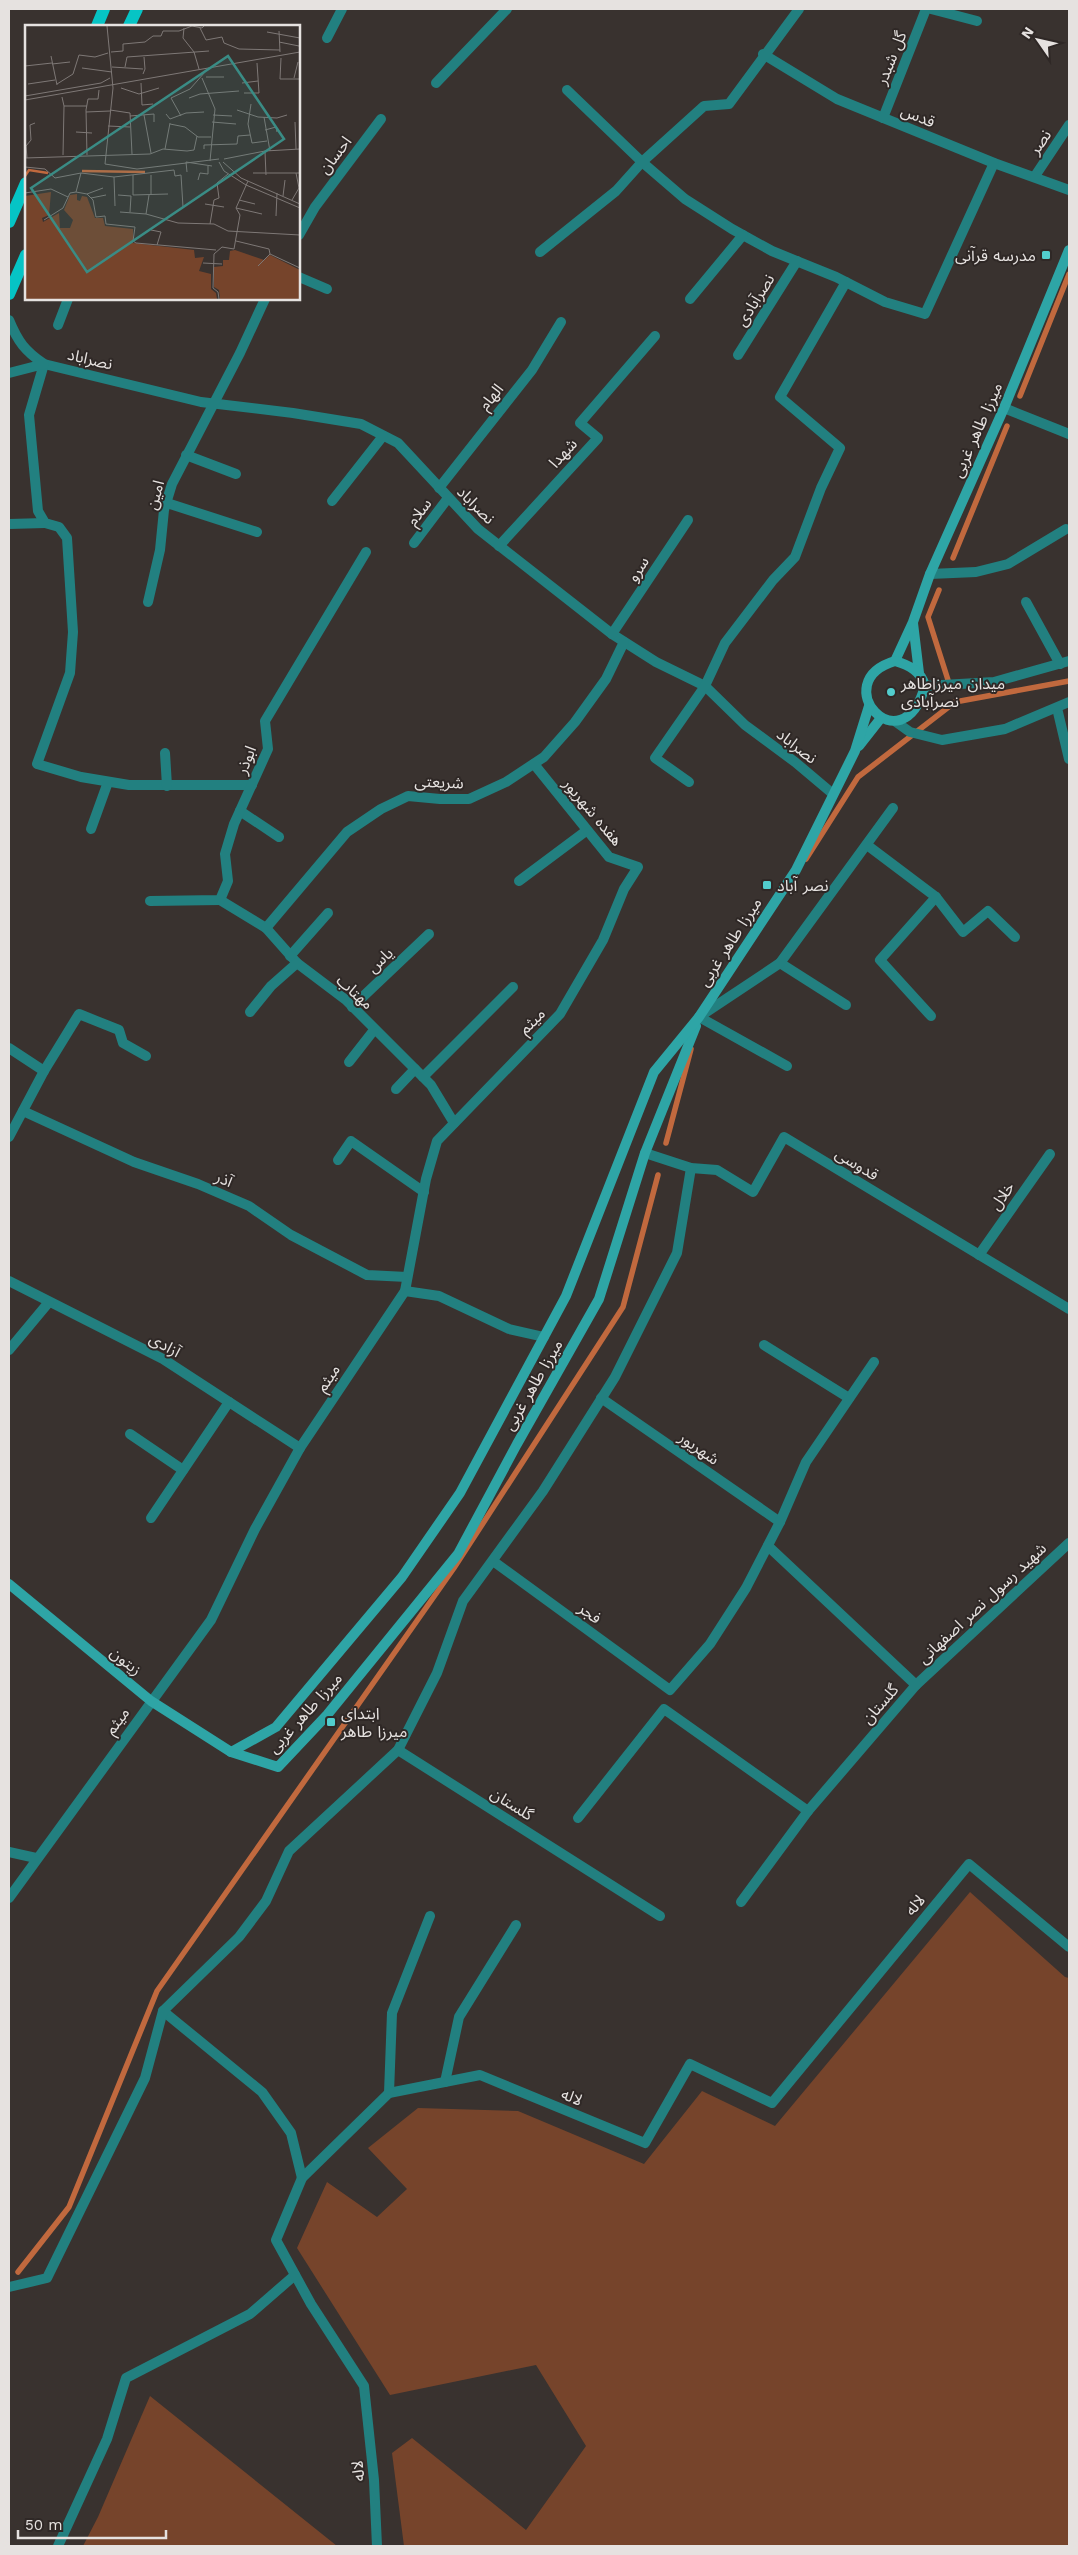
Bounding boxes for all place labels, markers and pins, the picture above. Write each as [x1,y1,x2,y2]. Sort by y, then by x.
place label: مدرسه قرآنی [955,246,1036,265]
marker: مدرسه قرآنی [1040,249,1052,261]
place label: میدان میرزاطاهر نصرآبادی [900,674,1005,711]
marker: میدان میرزاطاهر نصرآبادی [885,686,897,698]
place label: نصر آباد [777,876,829,895]
marker: نصر آباد [761,879,773,891]
place label: ابتدای میرزا طاهر [340,1704,407,1741]
marker: ابتدای میرزا طاهر [325,1716,337,1728]

